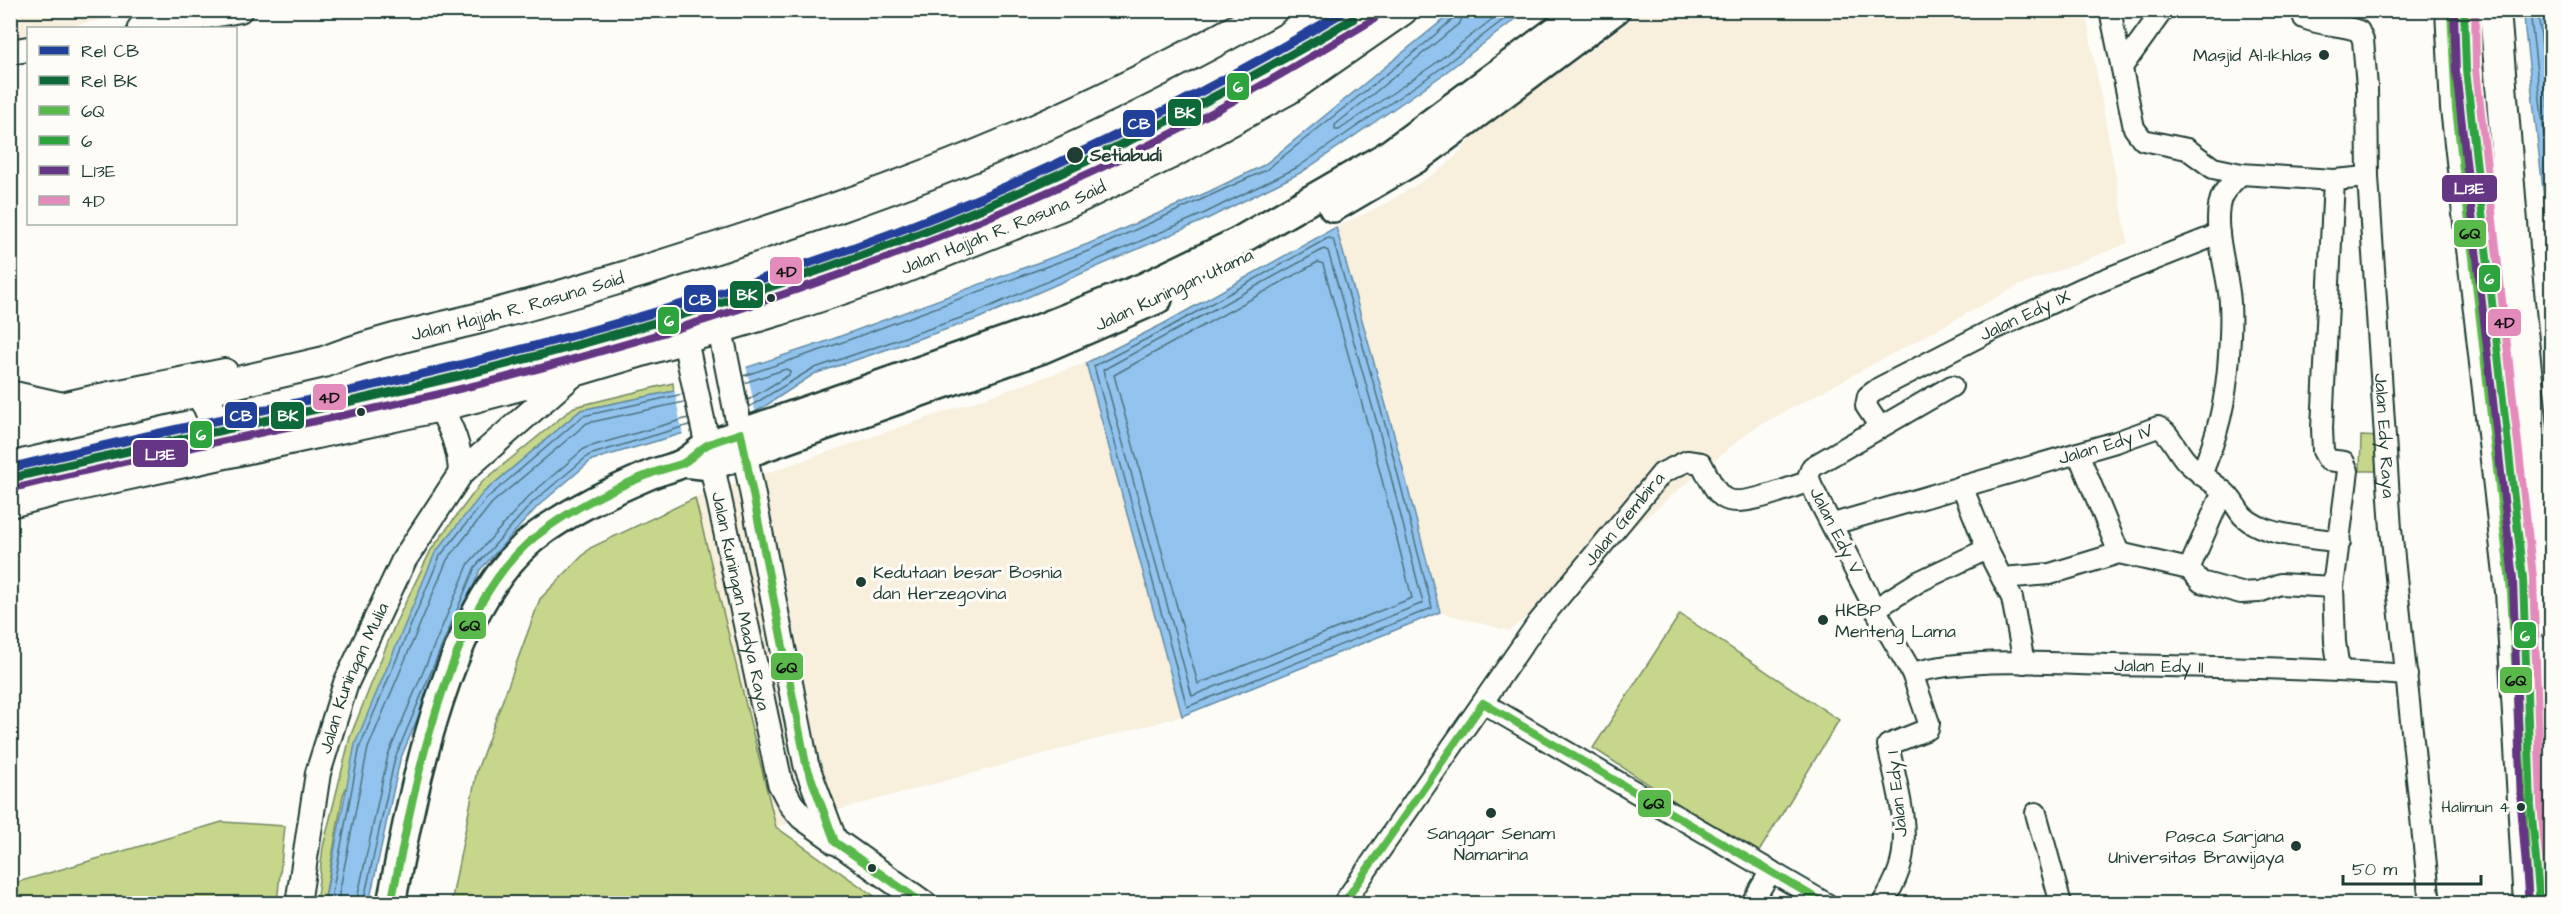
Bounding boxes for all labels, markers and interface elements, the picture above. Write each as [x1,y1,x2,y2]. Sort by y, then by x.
legend [27,27,237,225]
text: Rel CB [81,39,139,64]
place label: Masjid Al-Ikhlas [2193,43,2312,68]
marker: Masjid Al-Ikhlas [2317,48,2331,62]
text: Rel BK [81,69,137,94]
line badge: 6 [1226,72,1250,101]
text: 6 [1233,76,1243,98]
line badge: BK [1167,98,1202,127]
text: 6Q [81,99,105,124]
text: BK [1174,102,1196,124]
line badge: CB [1122,109,1156,138]
text: CB [1128,113,1151,135]
text: 6 [81,129,92,154]
place label: Setiabudi [1089,143,1162,168]
marker: Setiabudi [1065,145,1085,165]
text: L13E [81,159,116,184]
street label: Jalan Hajjah R. Rasuna Said [897,174,1110,280]
line badge: L13E [2441,174,2498,203]
text: L13E [2454,178,2485,200]
text: 4D [81,189,105,214]
line badge: 6Q [2453,219,2487,248]
text: 6Q [2459,223,2481,245]
street label: Jalan Kuningan Utama [1091,242,1258,339]
line badge: 4D [769,256,803,285]
text: 4D [775,261,797,283]
line badge: 6 [2478,264,2501,293]
street label: Jalan Hajjah R. Rasuna Said [408,265,627,347]
text: 6 [2484,268,2494,290]
line badge: BK [729,280,764,309]
street label: Jalan Edy IX [1975,283,2074,347]
line badge: CB [683,284,717,313]
text: BK [736,284,758,306]
text: CB [689,289,712,311]
unlabelled marker [765,292,777,304]
line badge: 6 [657,306,680,335]
line badge: 4D [2487,308,2522,337]
text: 6 [664,310,674,332]
text: 4D [2493,312,2515,334]
street label: Jalan Edy Raya [2368,372,2401,499]
line badge: 4D [312,383,347,411]
text: 4D [318,387,340,409]
line badge: CB [224,401,258,429]
line badge: BK [270,401,305,430]
text: CB [230,405,253,427]
text: BK [277,405,299,427]
unlabelled marker [355,406,367,418]
street label: Jalan Edy IV [2055,417,2156,471]
line badge: 6 [189,420,213,449]
text: 6 [196,424,206,446]
line badge: L13E [132,439,189,468]
text: L13E [145,444,176,466]
street label: Jalan Gembira [1578,467,1670,571]
street label: Jalan Edy V [1802,483,1869,580]
street label: Jalan Kuningan Madya Raya [705,489,777,713]
place label: Kedutaan besar Bosnia dan Herzegovina [873,560,1062,607]
marker: Kedutaan besar Bosnia dan Herzegovina [854,575,868,589]
street label: Jalan Kuningan Mulia [312,598,395,757]
place label: HKBP Menteng Lama [1835,598,1956,645]
line badge: 6Q [453,611,487,640]
marker: HKBP Menteng Lama [1816,613,1830,627]
text: 6Q [459,615,481,637]
line badge: 6 [2513,621,2537,649]
text: 6 [2520,625,2530,647]
line badge: 6Q [770,652,804,681]
street label: Jalan Edy II [2114,652,2204,680]
text: 6Q [776,657,798,679]
line badge: 6Q [2499,666,2533,694]
text: 6Q [2505,670,2527,692]
street label: Jalan Edy I [1880,750,1915,838]
line badge: 6Q [1637,789,1672,818]
text: 6Q [1643,793,1665,815]
place label: Halimun 4 [2441,796,2510,818]
marker: Halimun 4 [2515,801,2527,813]
marker: Sanggar Senam Namarina [1484,806,1498,820]
place label: Sanggar Senam Namarina [1427,821,1555,867]
place label: Pasca Sarjana Universitas Brawijaya [2108,824,2284,871]
marker: Pasca Sarjana Universitas Brawijaya [2289,839,2303,853]
scale bar [2343,848,2481,886]
text: 50 m [2352,857,2397,882]
unlabelled marker [866,862,878,874]

